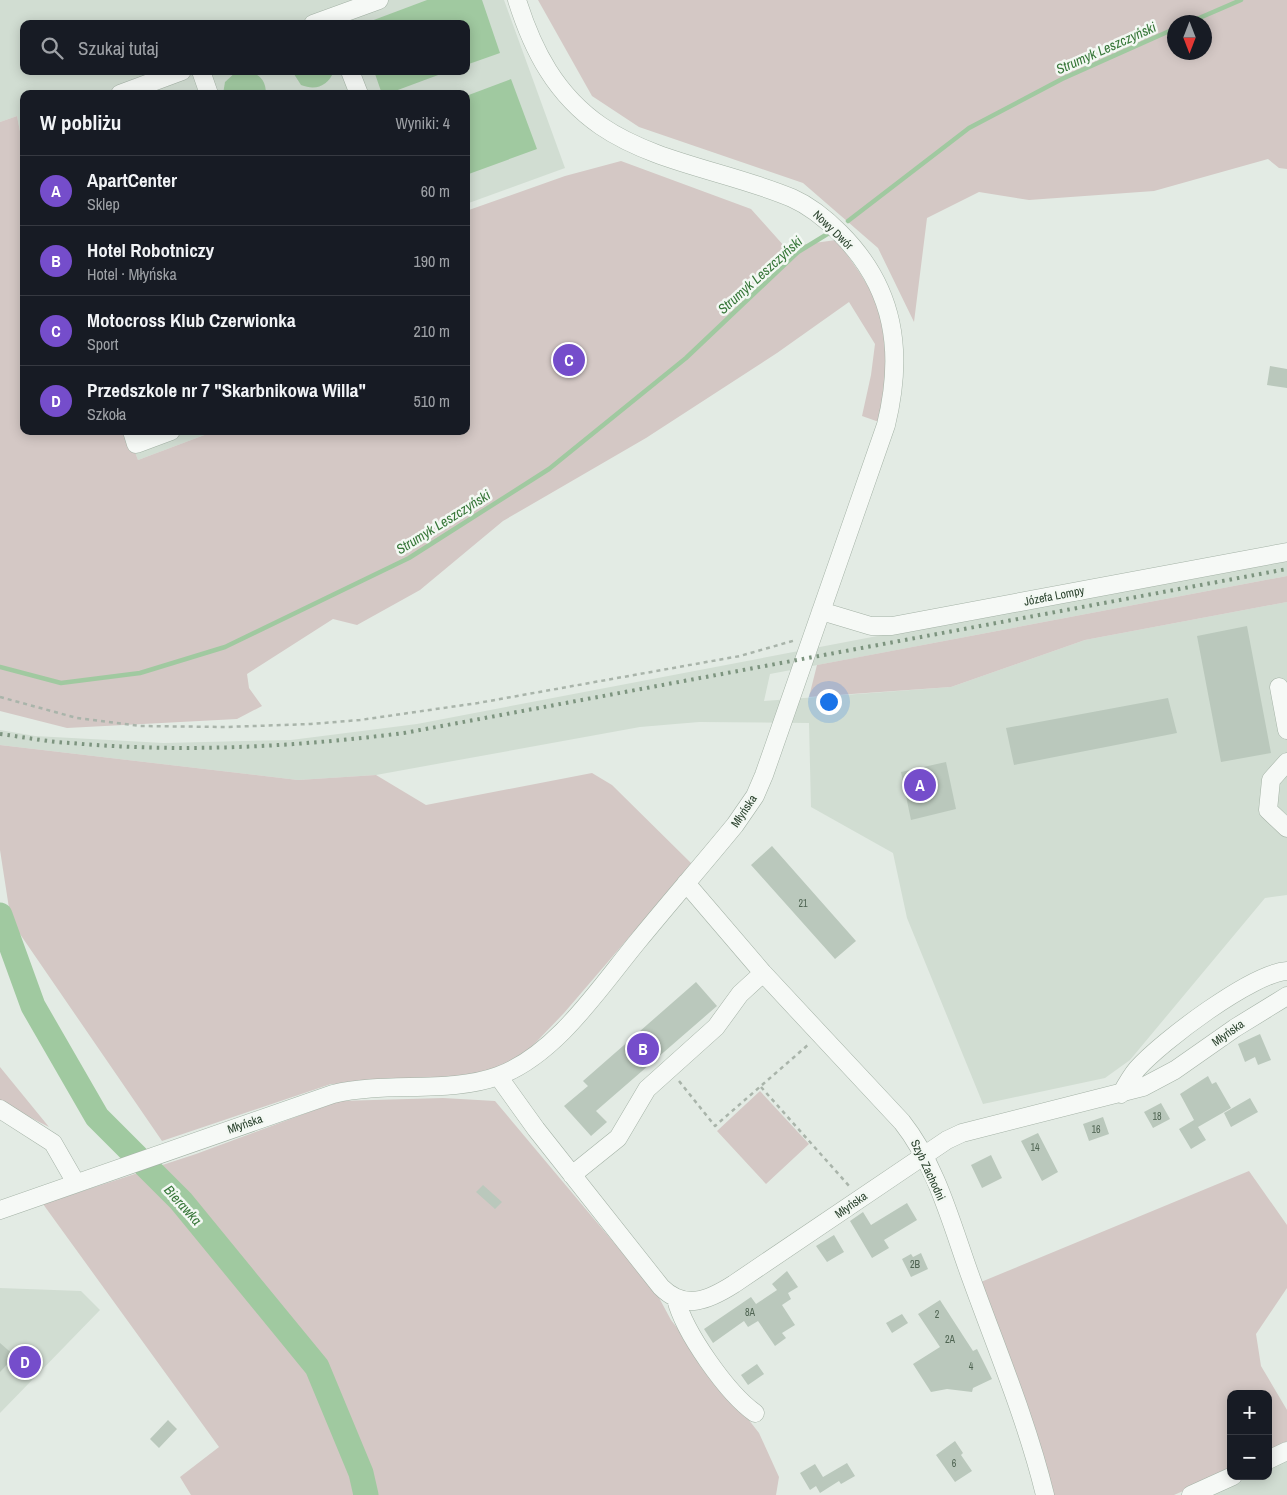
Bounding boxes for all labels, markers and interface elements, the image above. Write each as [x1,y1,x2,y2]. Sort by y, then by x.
north arrow [1167,15,1212,60]
water label: Strumyk Leszczyński [1053,18,1160,78]
search box [20,20,470,75]
icon: search [38,34,66,62]
text: Szukaj tutaj [78,35,159,61]
text: W pobliżu [40,108,121,137]
text: Wyniki: 4 [395,112,450,134]
text: ApartCenter [87,167,177,193]
text: A [51,180,61,202]
text: 60 m [421,180,450,202]
text: Sklep [87,193,120,215]
street label: Nowy Dwór [809,207,857,254]
water label: Strumyk Leszczyński [714,232,807,318]
text: Hotel Robotniczy [87,237,214,263]
text: B [51,250,61,272]
text: 190 m [414,250,450,272]
text: Hotel · Młyńska [87,263,177,285]
text: Motocross Klub Czerwionka [87,307,296,333]
text: C [51,320,61,342]
text: 210 m [414,320,450,342]
text: Sport [87,333,118,355]
pin: C [553,341,585,379]
text: Przedszkole nr 7 "Skarbnikowa Willa" [87,377,366,403]
text: D [51,390,61,412]
text: 510 m [414,390,450,412]
text: Szkoła [87,403,126,425]
water label: Strumyk Leszczyński [393,485,494,558]
street label: Józefa Lompy [1022,582,1086,610]
your location [816,689,842,715]
pin: A [904,766,936,804]
street label: Młyńska [727,791,761,830]
house number: 21 [798,897,808,910]
street label: Młyńska [1209,1016,1248,1050]
pin: B [627,1030,659,1068]
street label: Młyńska [225,1110,265,1137]
house number: 18 [1152,1110,1162,1123]
house number: 16 [1091,1123,1101,1136]
street label: Szyb Zachodni [907,1137,949,1203]
house number: 14 [1030,1141,1040,1154]
water label: Bierawka [160,1181,206,1229]
street label: Młyńska [832,1188,871,1222]
house number: 2B [910,1258,921,1271]
house number: 8A [745,1306,756,1319]
house number: 2 [935,1308,940,1321]
house number: 2A [945,1333,956,1346]
pin: D [9,1343,41,1381]
house number: 4 [969,1360,974,1373]
map controls [1227,1390,1272,1480]
button: + [1227,1390,1272,1435]
button: − [1227,1435,1272,1480]
house number: 6 [952,1457,957,1470]

